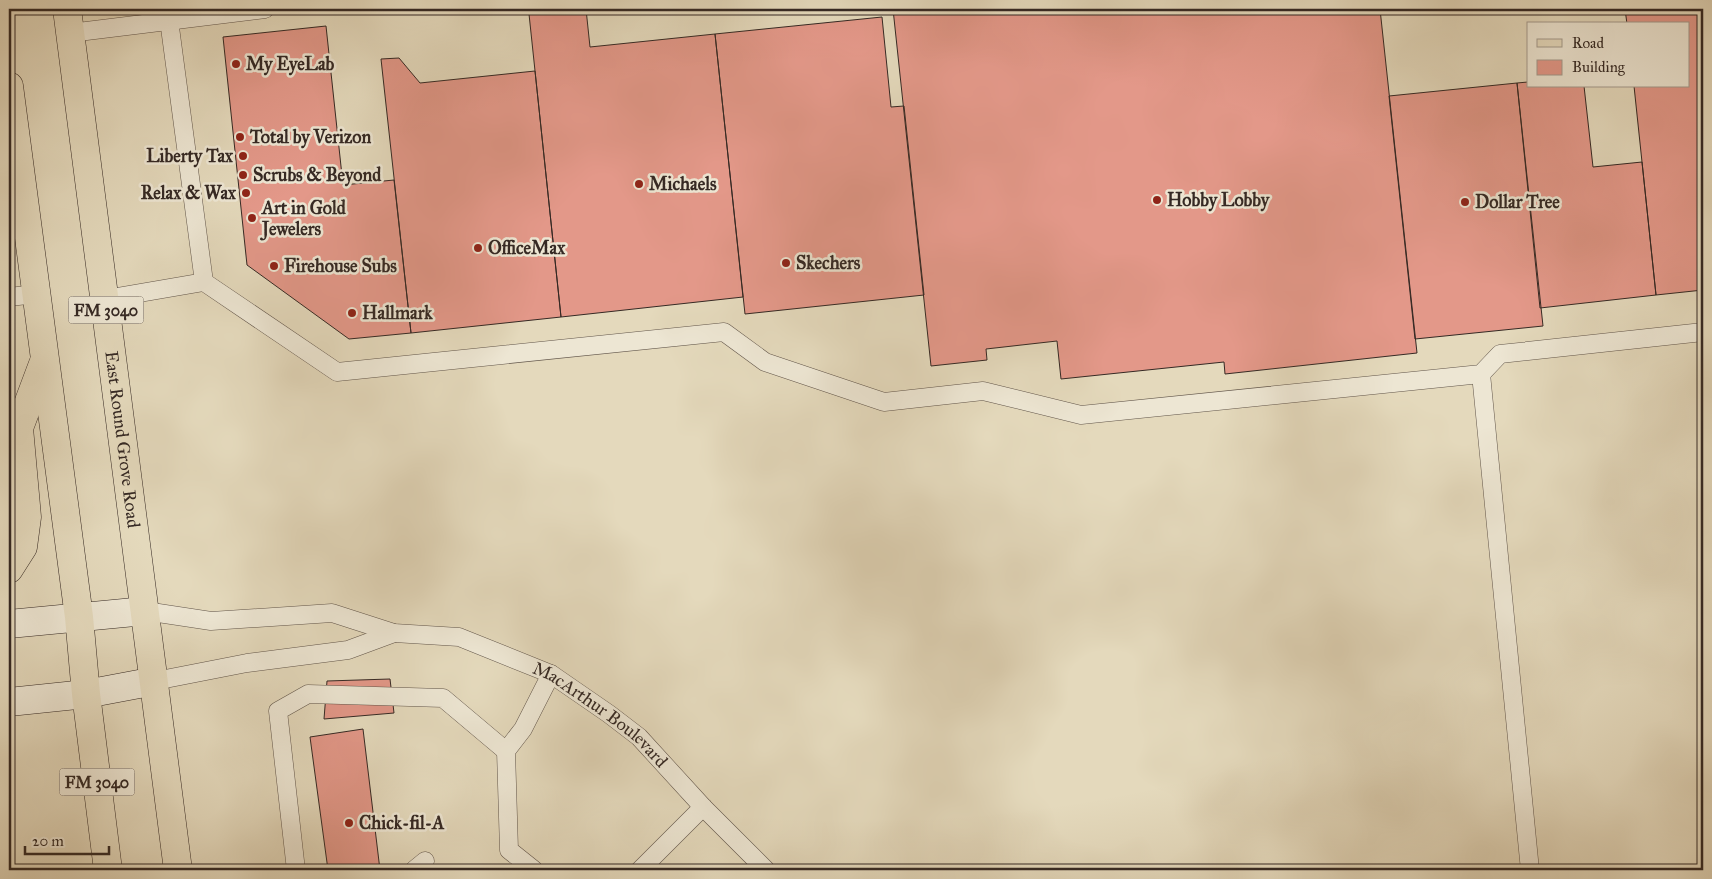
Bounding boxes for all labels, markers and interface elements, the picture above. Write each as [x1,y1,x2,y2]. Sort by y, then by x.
legend [1527,22,1690,88]
text: Road [1572,34,1604,52]
place label: My EyeLab [246,53,334,76]
marker: My EyeLab [230,58,242,70]
text: Building [1572,58,1626,76]
place label: Total by Verizon [249,126,372,149]
marker: Total by Verizon [234,131,246,143]
place label: Liberty Tax [146,145,234,168]
marker: Liberty Tax [237,150,249,162]
place label: Scrubs & Beyond [253,164,382,187]
marker: Scrubs & Beyond [237,169,249,181]
place label: Michaels [649,173,717,195]
marker: Michaels [633,178,645,190]
place label: Relax & Wax [141,182,237,204]
marker: Relax & Wax [240,187,252,199]
place label: Hobby Lobby [1167,189,1271,212]
place label: Dollar Tree [1475,191,1560,213]
marker: Hobby Lobby [1151,194,1163,206]
marker: Dollar Tree [1459,196,1471,208]
place label: Art in Gold Jewelers [260,197,347,241]
marker: Art in Gold Jewelers [246,212,258,224]
place label: OfficeMax [488,237,566,259]
marker: OfficeMax [472,242,484,254]
place label: Skechers [796,252,861,274]
place label: Firehouse Subs [284,255,397,277]
marker: Skechers [780,257,792,269]
marker: Firehouse Subs [268,260,280,272]
road number: FM 3040 [68,296,144,324]
place label: Hallmark [362,302,433,324]
marker: Hallmark [346,307,358,319]
street label: East Round Grove Road [100,350,145,529]
street label: MacArthur Boulevard [530,657,672,772]
road number: FM 3040 [59,769,134,796]
place label: Chick-fil-A [359,812,445,834]
marker: Chick-fil-A [343,817,355,829]
scale bar [25,824,109,856]
text: 20 m [32,832,64,850]

